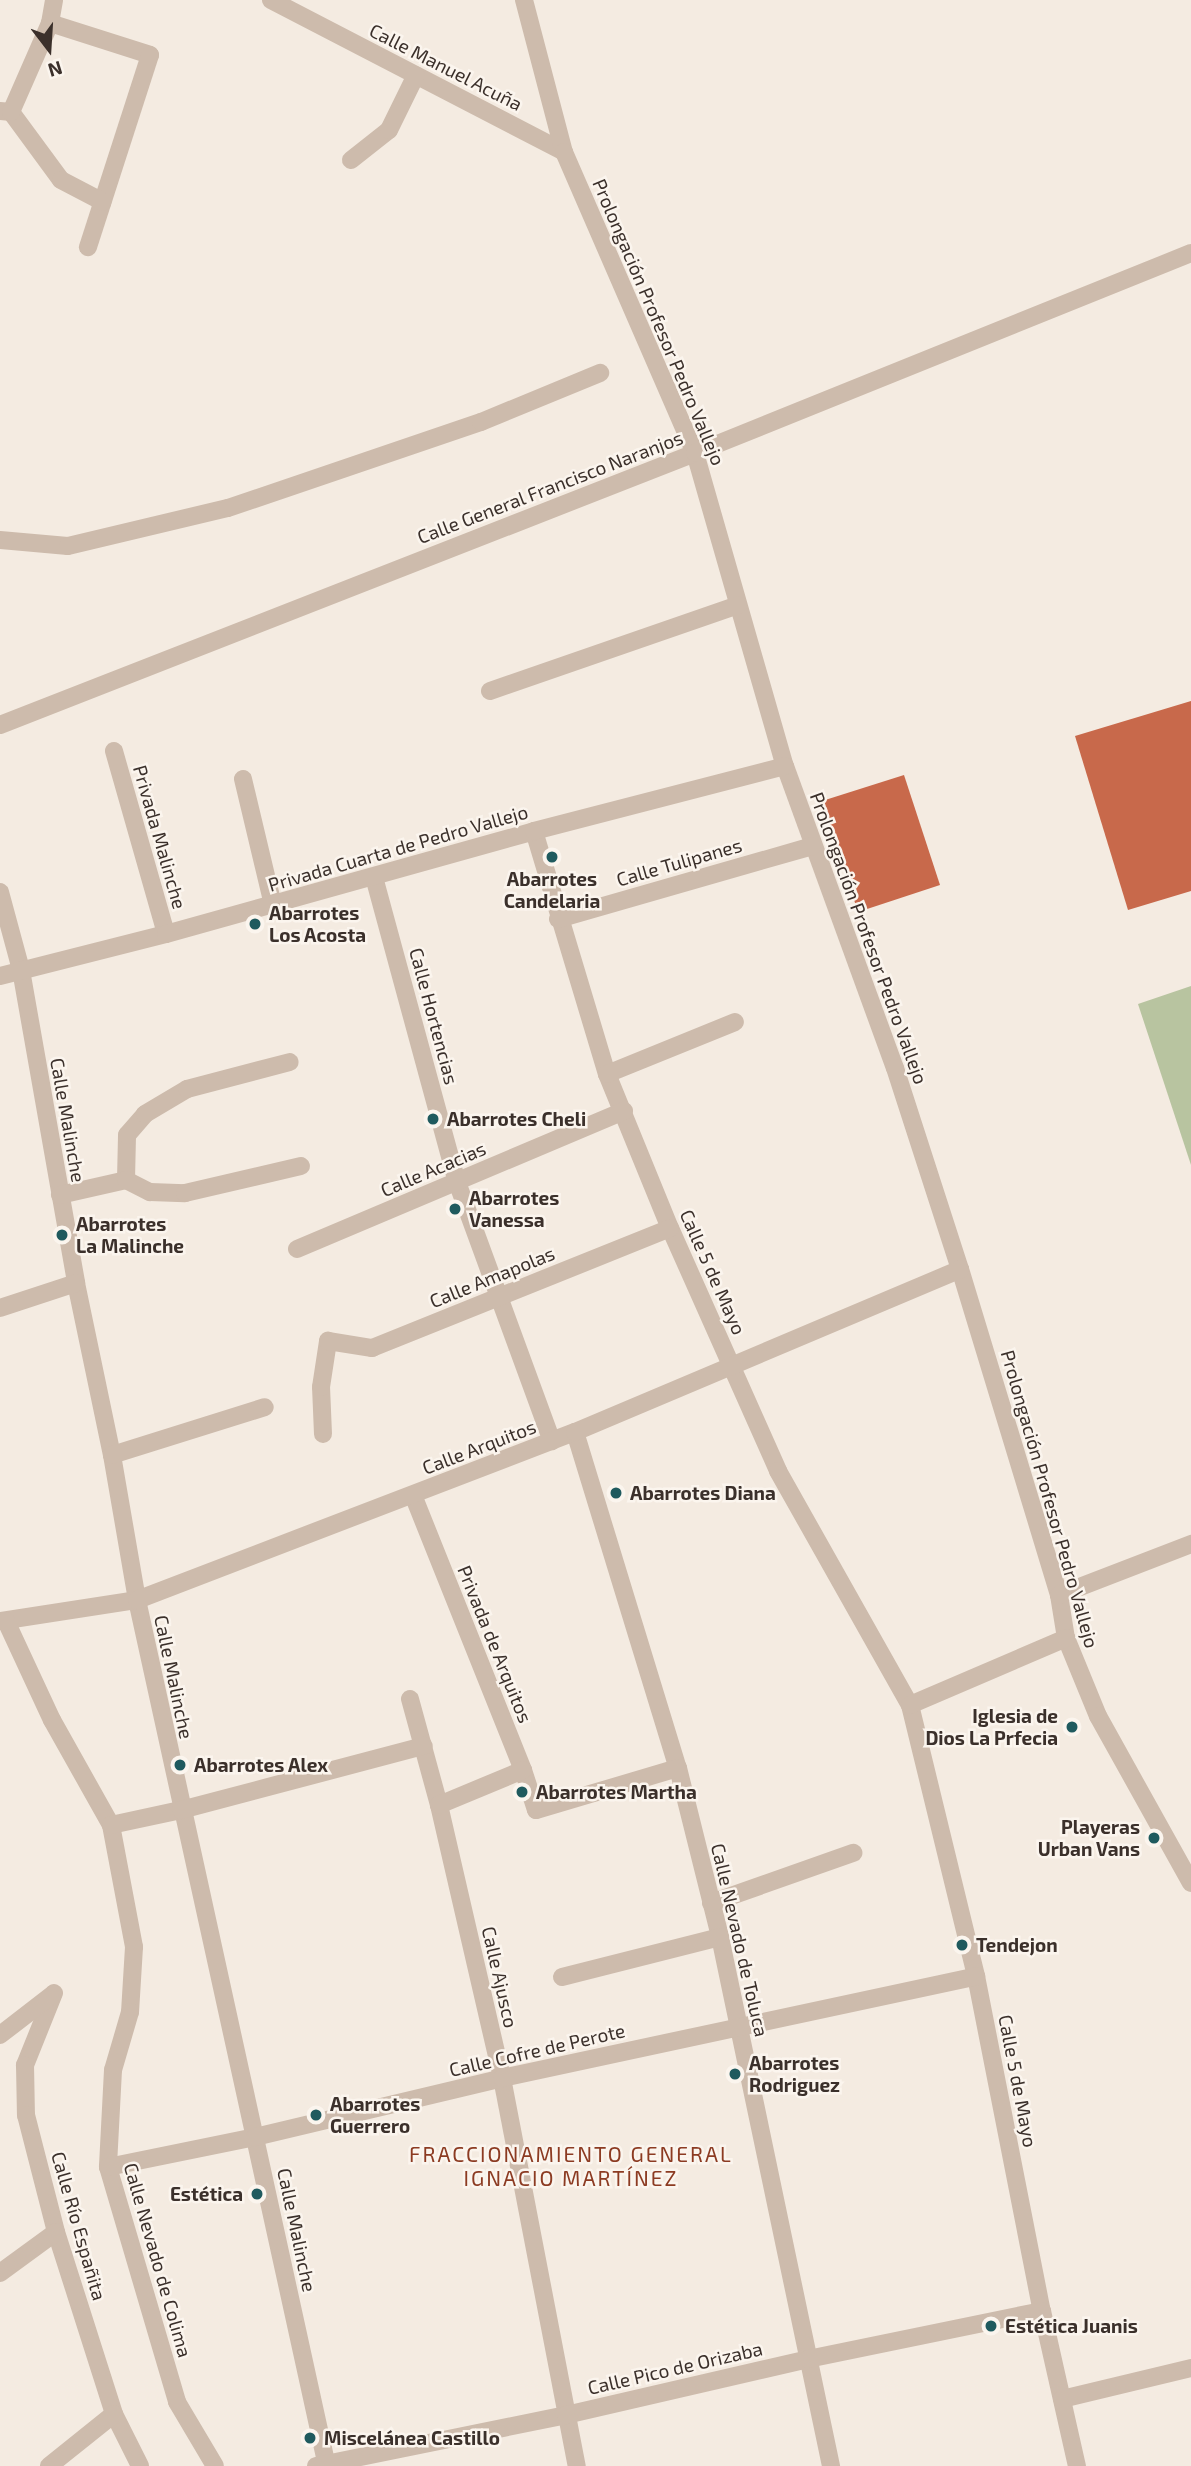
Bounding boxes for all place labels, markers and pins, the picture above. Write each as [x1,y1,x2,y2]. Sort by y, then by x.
marker: Abarrotes Candelaria [544,849,560,865]
place label: Abarrotes Candelaria [504,868,600,912]
place label: Abarrotes Los Acosta [269,902,366,946]
marker: Abarrotes Los Acosta [247,916,263,932]
place label: Abarrotes Cheli [447,1108,586,1130]
marker: Abarrotes Cheli [425,1111,441,1127]
place label: Abarrotes Vanessa [469,1187,559,1231]
marker: Abarrotes Vanessa [447,1201,463,1217]
place label: Abarrotes La Malinche [76,1213,184,1257]
marker: Abarrotes La Malinche [54,1227,70,1243]
place label: Abarrotes Diana [630,1482,776,1504]
marker: Abarrotes Diana [608,1485,624,1501]
place label: Iglesia de Dios La Prfecia [925,1705,1058,1749]
marker: Iglesia de Dios La Prfecia [1064,1719,1080,1735]
place label: Abarrotes Alex [194,1754,329,1776]
marker: Abarrotes Alex [172,1757,188,1773]
place label: Abarrotes Martha [536,1781,697,1803]
marker: Abarrotes Martha [514,1784,530,1800]
place label: Playeras Urban Vans [1037,1816,1140,1860]
marker: Playeras Urban Vans [1146,1830,1162,1846]
place label: Tendejon [976,1934,1058,1956]
marker: Tendejon [954,1937,970,1953]
place label: Abarrotes Rodriguez [749,2052,840,2096]
marker: Abarrotes Rodriguez [727,2066,743,2082]
place label: Abarrotes Guerrero [330,2093,420,2137]
marker: Abarrotes Guerrero [308,2107,324,2123]
place label: Estética [170,2183,243,2205]
marker: Estética [249,2186,265,2202]
place label: Estética Juanis [1005,2315,1138,2337]
marker: Estética Juanis [983,2318,999,2334]
place label: Miscelánea Castillo [324,2427,500,2449]
marker: Miscelánea Castillo [302,2430,318,2446]

